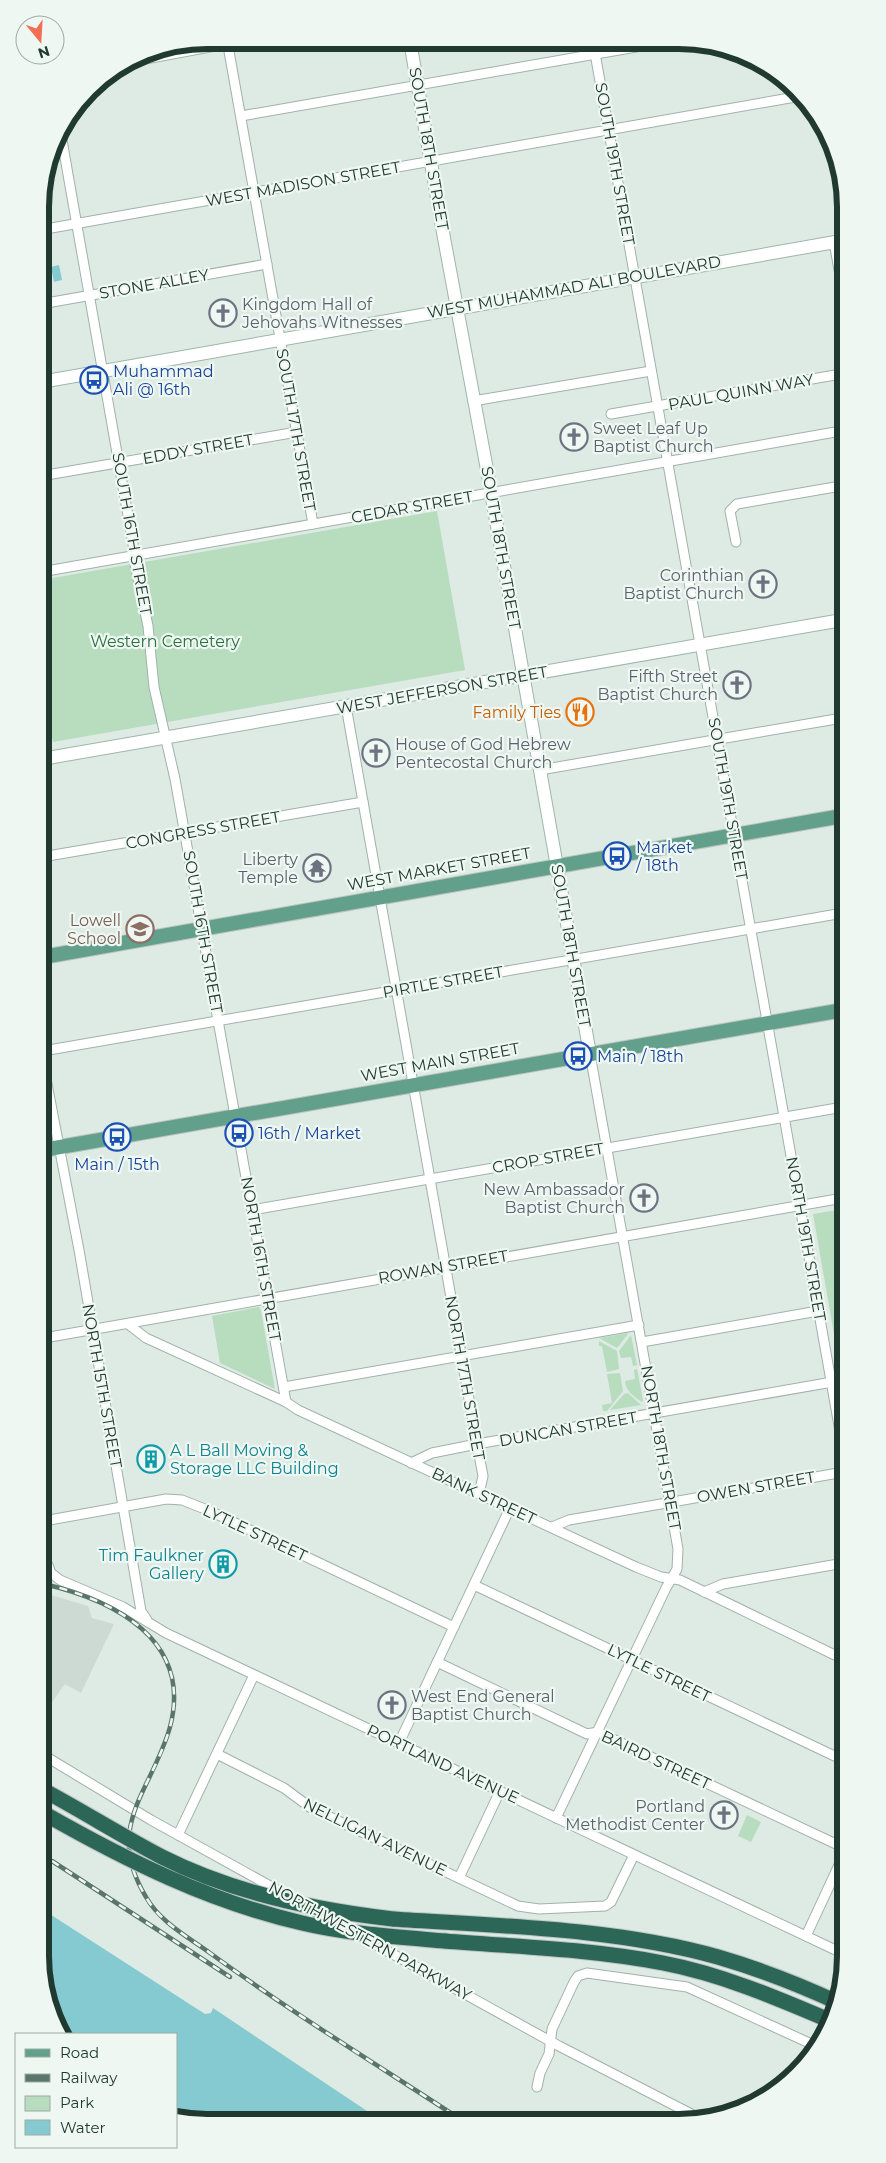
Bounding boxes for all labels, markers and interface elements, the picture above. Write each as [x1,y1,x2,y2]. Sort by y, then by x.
north arrow [15,15,65,65]
text: N [36,42,52,63]
street label: SOUTH 18TH STREET [405,66,453,233]
street label: SOUTH 19TH STREET [591,81,639,248]
street label: WEST MADISON STREET [204,157,403,211]
street label: WEST MUHAMMAD ALI BOULEVARD [426,252,722,322]
street label: STONE ALLEY [98,265,211,303]
place label: Kingdom Hall of Jehovahs Witnesses [241,295,403,332]
church icon: Kingdom Hall of Jehovahs Witnesses [208,298,238,328]
street label: SOUTH 17TH STREET [272,347,320,514]
place label: Muhammad Ali @ 16th [113,362,214,399]
bus stop icon: Muhammad Ali @ 16th [79,365,109,395]
street label: PAUL QUINN WAY [667,370,816,414]
place label: Sweet Leaf Up Baptist Church [593,419,713,456]
church icon: Sweet Leaf Up Baptist Church [559,422,589,452]
street label: EDDY STREET [141,430,256,468]
street label: SOUTH 16TH STREET [108,451,156,618]
street label: SOUTH 18TH STREET [477,465,525,632]
street label: CEDAR STREET [350,487,475,527]
place label: Corinthian Baptist Church [624,566,744,603]
church icon: Corinthian Baptist Church [748,569,778,599]
park label: Western Cemetery [90,632,240,651]
street label: WEST JEFFERSON STREET [335,662,550,718]
place label: Fifth Street Baptist Church [598,667,719,704]
church icon: Fifth Street Baptist Church [722,670,752,700]
restaurant icon: Family Ties [565,697,595,727]
place label: Family Ties [472,703,561,722]
street label: SOUTH 19TH STREET [704,716,752,883]
place label: House of God Hebrew Pentecostal Church [395,735,571,772]
church icon: House of God Hebrew Pentecostal Church [361,738,391,768]
street label: CONGRESS STREET [124,807,283,853]
place label: Market / 18th [635,838,693,875]
bus stop icon: Market / 18th [602,841,632,871]
street label: WEST MARKET STREET [346,843,533,895]
street label: SOUTH 16TH STREET [179,849,227,1016]
place label: Liberty Temple [238,850,298,887]
temple icon: Liberty Temple [302,853,332,883]
street label: SOUTH 18TH STREET [547,863,595,1030]
place label: Lowell School [67,911,121,948]
school or university icon: Lowell School [125,914,155,944]
street label: PIRTLE STREET [381,962,506,1002]
street label: WEST MAIN STREET [359,1039,522,1085]
bus stop icon: Main / 18th [563,1041,593,1071]
place label: Main / 18th [597,1047,684,1066]
bus stop icon: 16th / Market [224,1118,254,1148]
bus stop icon: Main / 15th [102,1122,132,1152]
place label: 16th / Market [258,1124,361,1143]
street label: CROP STREET [491,1139,606,1177]
place label: Main / 15th [74,1155,160,1174]
street label: NORTH 19TH STREET [782,1155,830,1324]
street label: NORTH 16TH STREET [237,1175,285,1344]
place label: New Ambassador Baptist Church [483,1180,625,1217]
church icon: New Ambassador Baptist Church [629,1183,659,1213]
street label: ROWAN STREET [377,1246,510,1288]
street label: NORTH 17TH STREET [441,1294,489,1463]
street label: NORTH 15TH STREET [78,1302,126,1470]
street label: NORTH 18TH STREET [637,1364,685,1533]
street label: DUNCAN STREET [498,1407,639,1450]
place label: A L Ball Moving & Storage LLC Building [170,1441,339,1478]
building icon: A L Ball Moving & Storage LLC Building [136,1444,166,1474]
street label: BANK STREET [429,1463,540,1529]
street label: OWEN STREET [695,1467,817,1507]
street label: LYTLE STREET [200,1501,311,1566]
place label: Tim Faulkner Gallery [99,1546,204,1583]
building icon: Tim Faulkner Gallery [208,1549,238,1579]
street label: LYTLE STREET [604,1640,715,1707]
place label: West End General Baptist Church [411,1687,555,1724]
church icon: West End General Baptist Church [377,1690,407,1720]
street label: PORTLAND AVENUE [364,1720,522,1808]
street label: BAIRD STREET [598,1726,714,1794]
street label: NELLIGAN AVENUE [300,1794,450,1880]
place label: Portland Methodist Center [565,1797,705,1834]
church icon: Portland Methodist Center [709,1800,739,1830]
street label: NORTHWESTERN PARKWAY [265,1877,475,2005]
legend [15,2033,178,2148]
text: Road [60,2043,99,2062]
text: Railway [60,2068,118,2087]
text: Park [60,2093,94,2112]
text: Water [60,2118,106,2137]

